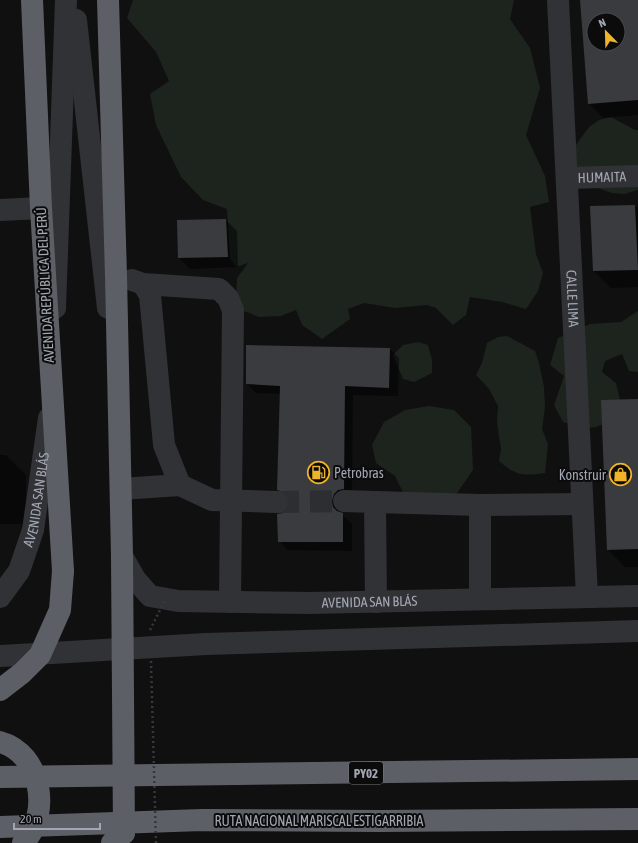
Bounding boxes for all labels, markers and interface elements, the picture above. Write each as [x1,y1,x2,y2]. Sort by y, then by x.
north arrow [586,12,626,52]
text: N [597,16,607,30]
street label: HUMAITA [577,168,627,186]
street label: AVENIDA REPÚBLICA DEL PERÚ [33,207,57,363]
street label: CALLE LIMA [563,270,582,328]
street label: AVENIDA SAN BLÁS [20,451,52,549]
fuel station icon: Petrobras [306,460,332,486]
shop icon: Konstruir [608,462,634,488]
place label: Petrobras [334,465,384,481]
place label: Konstruir [559,467,607,483]
street label: AVENIDA SAN BLÁS [321,593,418,611]
road number: PY02 [349,762,383,784]
scale bar [14,805,100,831]
text: 20 m [20,812,42,826]
street label: RUTA NACIONAL MARISCAL ESTIGARRIBIA [215,813,424,829]

